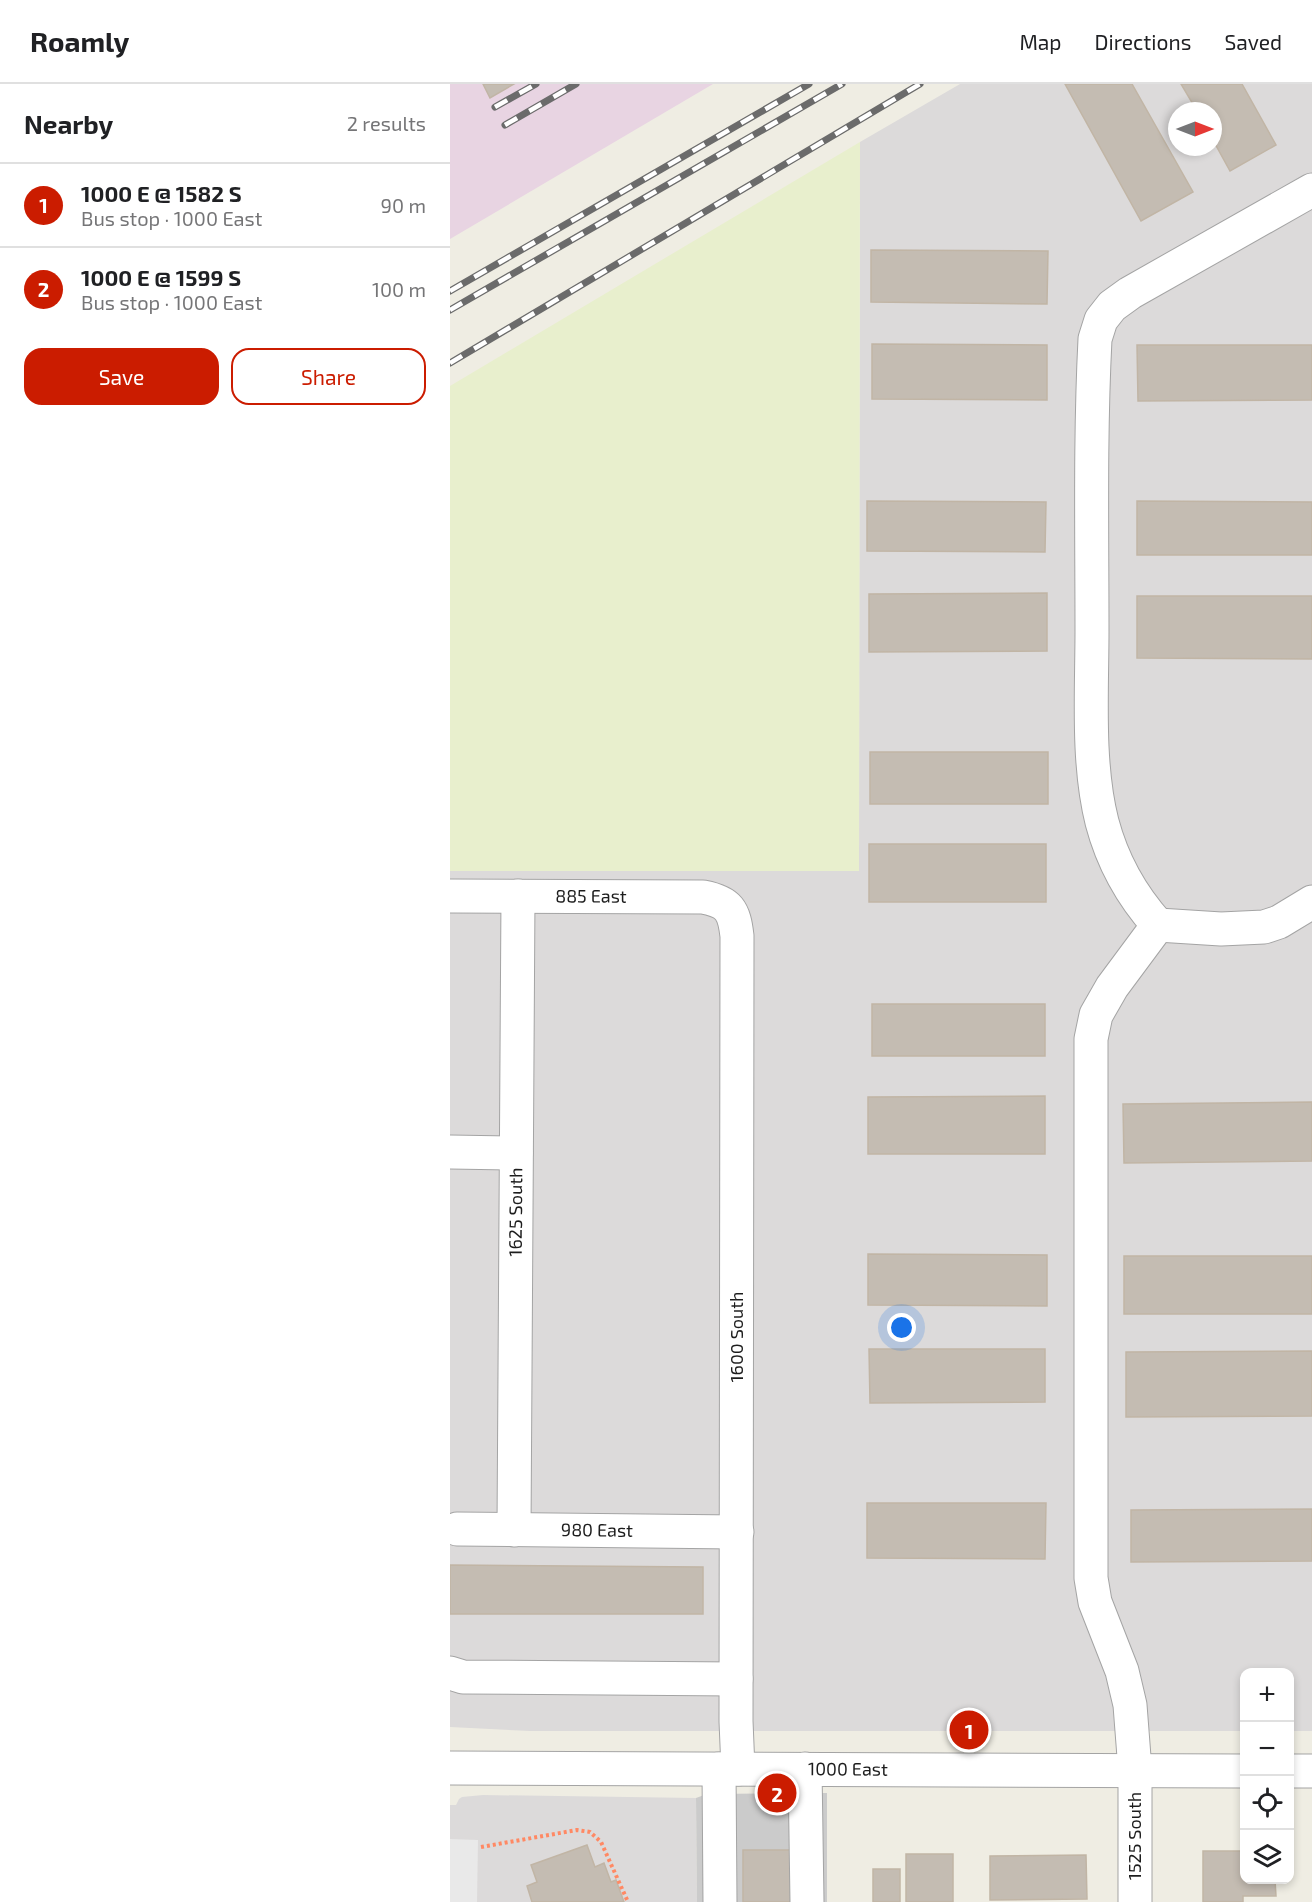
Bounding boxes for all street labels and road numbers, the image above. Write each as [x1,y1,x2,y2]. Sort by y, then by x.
street label: 885 East [555,884,627,907]
street label: 1625 South [504,1167,526,1257]
street label: 1600 South [725,1291,747,1383]
street label: 980 East [561,1518,633,1541]
street label: 1000 East [808,1757,888,1780]
street label: 1525 South [1123,1792,1145,1880]

